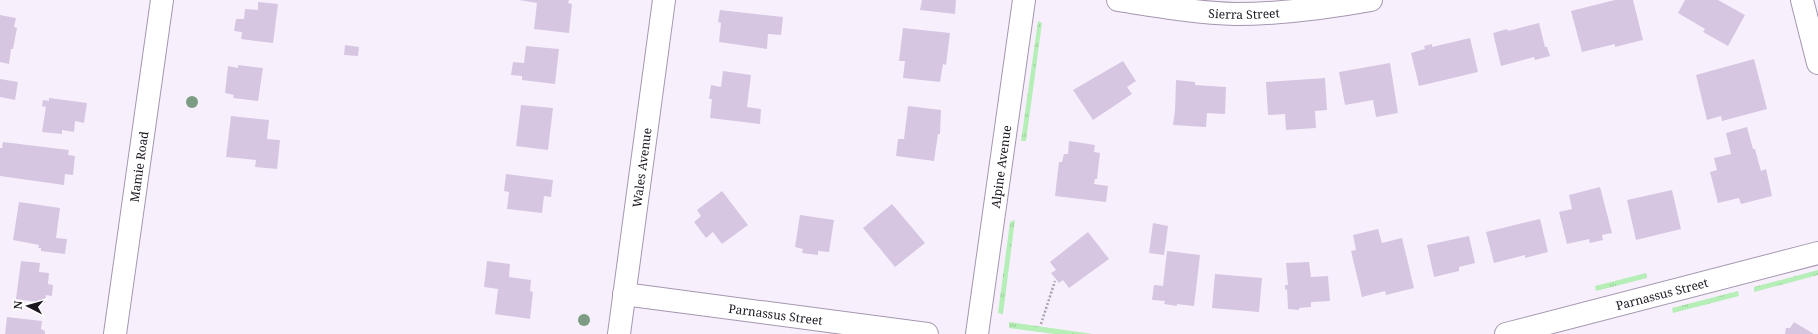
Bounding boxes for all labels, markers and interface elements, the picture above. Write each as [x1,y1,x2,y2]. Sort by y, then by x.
street label: Sierra Street [1208,4,1280,23]
street label: Alpine Avenue [986,124,1015,209]
street label: Wales Avenue [628,127,655,208]
street label: Mamie Road [125,129,152,203]
street label: Parnassus Street [1614,273,1710,314]
north arrow [8,286,48,326]
text: N [10,299,26,310]
street label: Parnassus Street [728,299,824,329]

